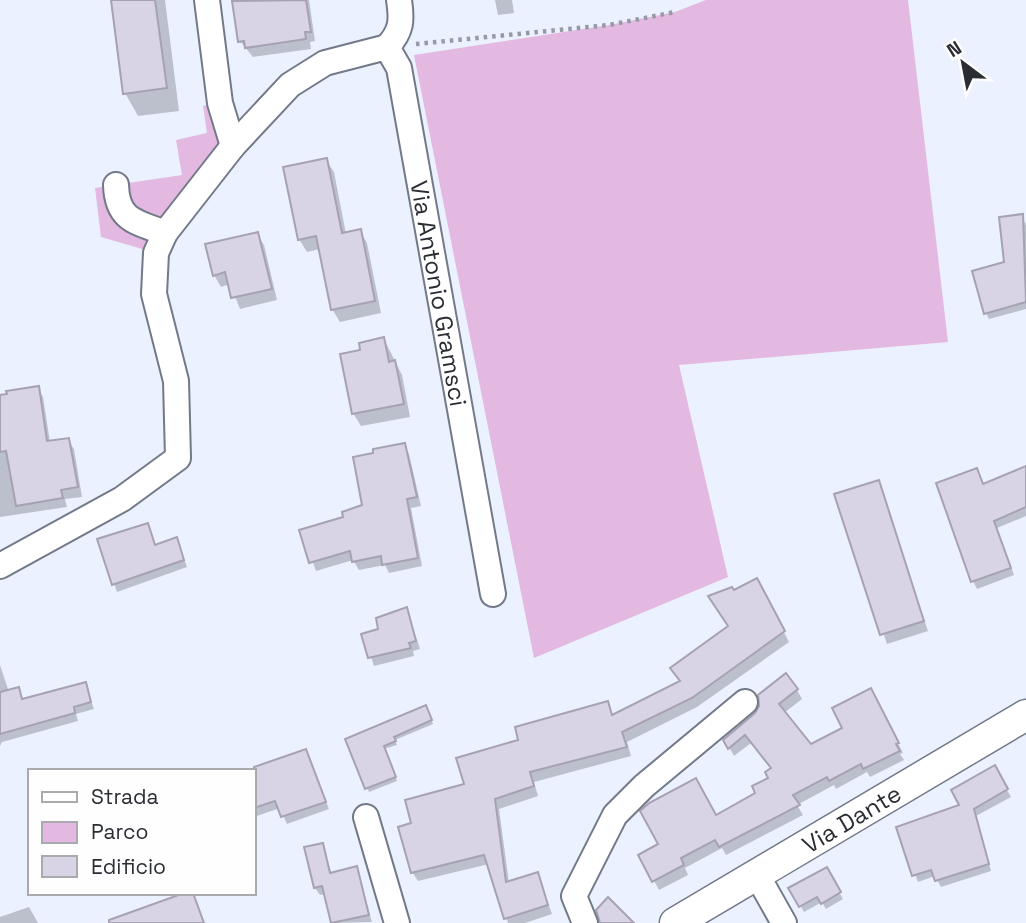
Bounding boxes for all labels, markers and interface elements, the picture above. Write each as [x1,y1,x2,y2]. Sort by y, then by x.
north arrow [928,28,998,98]
text: N [942,35,966,63]
street label: Via Antonio Gramsci [404,178,475,409]
legend [28,769,256,895]
street label: Via Dante [796,777,906,860]
text: Strada [91,783,158,810]
text: Parco [91,818,149,845]
text: Edificio [91,853,166,880]

